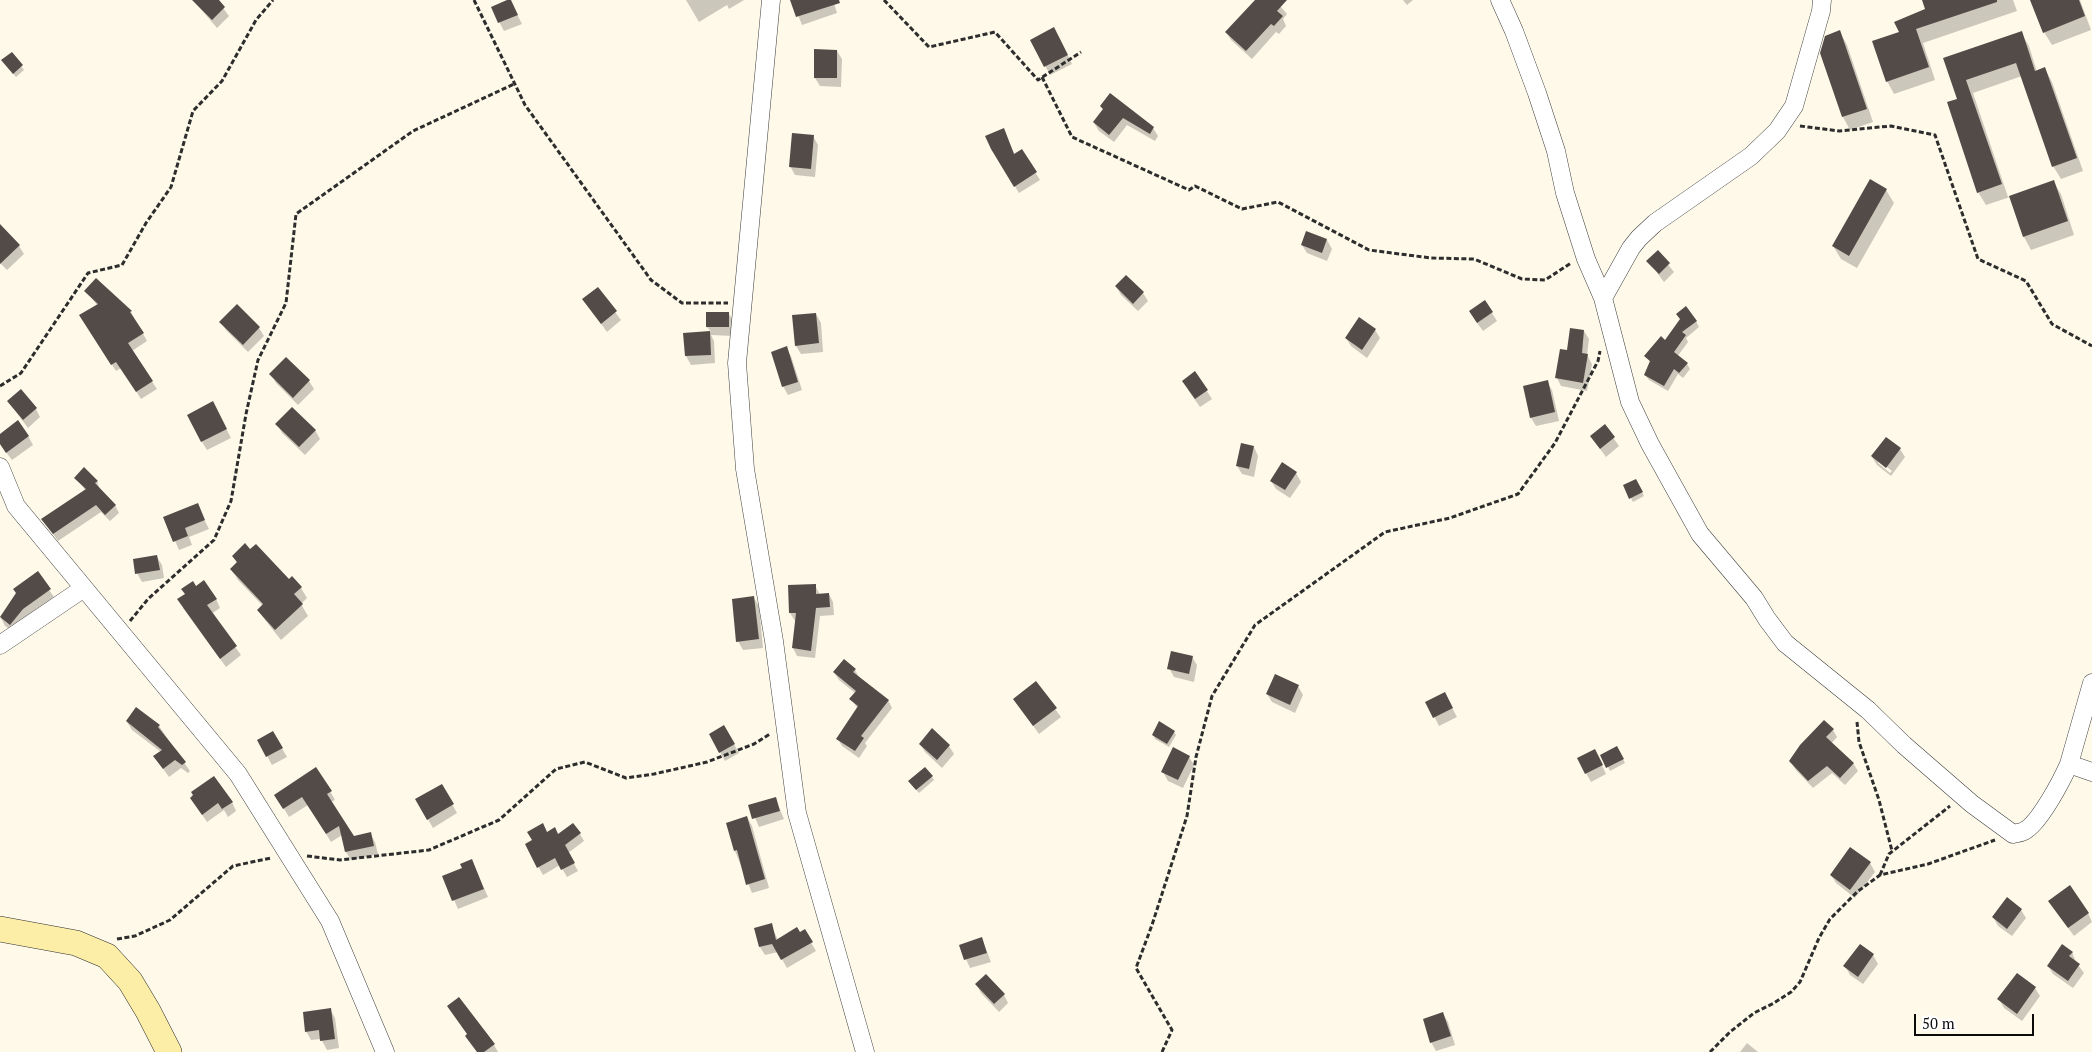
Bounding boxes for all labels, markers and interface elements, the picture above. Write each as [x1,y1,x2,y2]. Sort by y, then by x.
scale bar [1917,1004,2037,1036]
text: 50 m [1922,1013,1955,1033]

